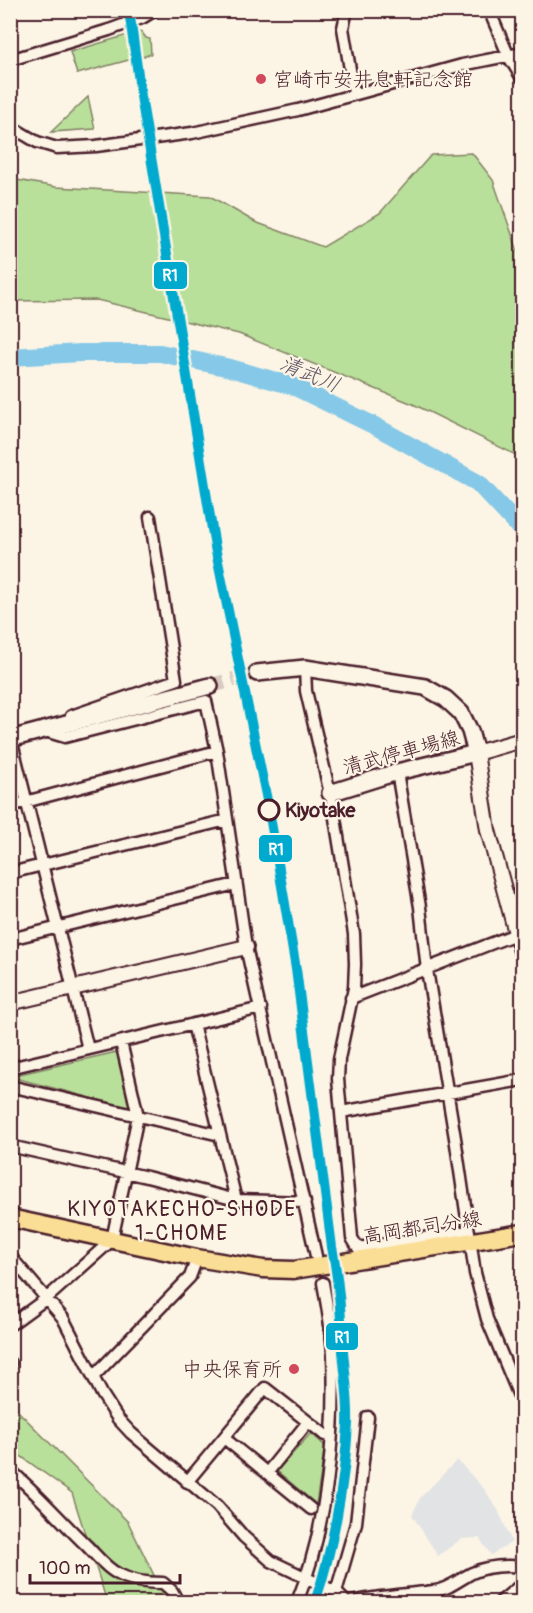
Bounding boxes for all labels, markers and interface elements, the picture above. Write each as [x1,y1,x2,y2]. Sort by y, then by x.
place label: 宮崎市安井息軒記念館 [273,67,473,92]
marker: 宮崎市安井息軒記念館 [254,72,268,86]
line badge: R1 [153,261,188,290]
text: R1 [162,266,178,286]
water label: 清武川 [276,350,344,399]
street label: 清武停車場線 [340,725,462,780]
place label: Kiyotake [285,798,357,823]
marker: Kiyotake [258,799,280,821]
line badge: R1 [258,834,293,863]
text: R1 [268,840,284,860]
district label: KIYOTAKECHO-SHODE 1-CHOME [67,1196,297,1247]
street label: 高岡都司分線 [361,1206,483,1249]
line badge: R1 [325,1322,359,1351]
text: R1 [334,1328,350,1348]
place label: 中央保育所 [182,1357,282,1382]
marker: 中央保育所 [287,1362,301,1376]
scale bar [30,1547,180,1585]
text: 100 m [39,1557,91,1580]

